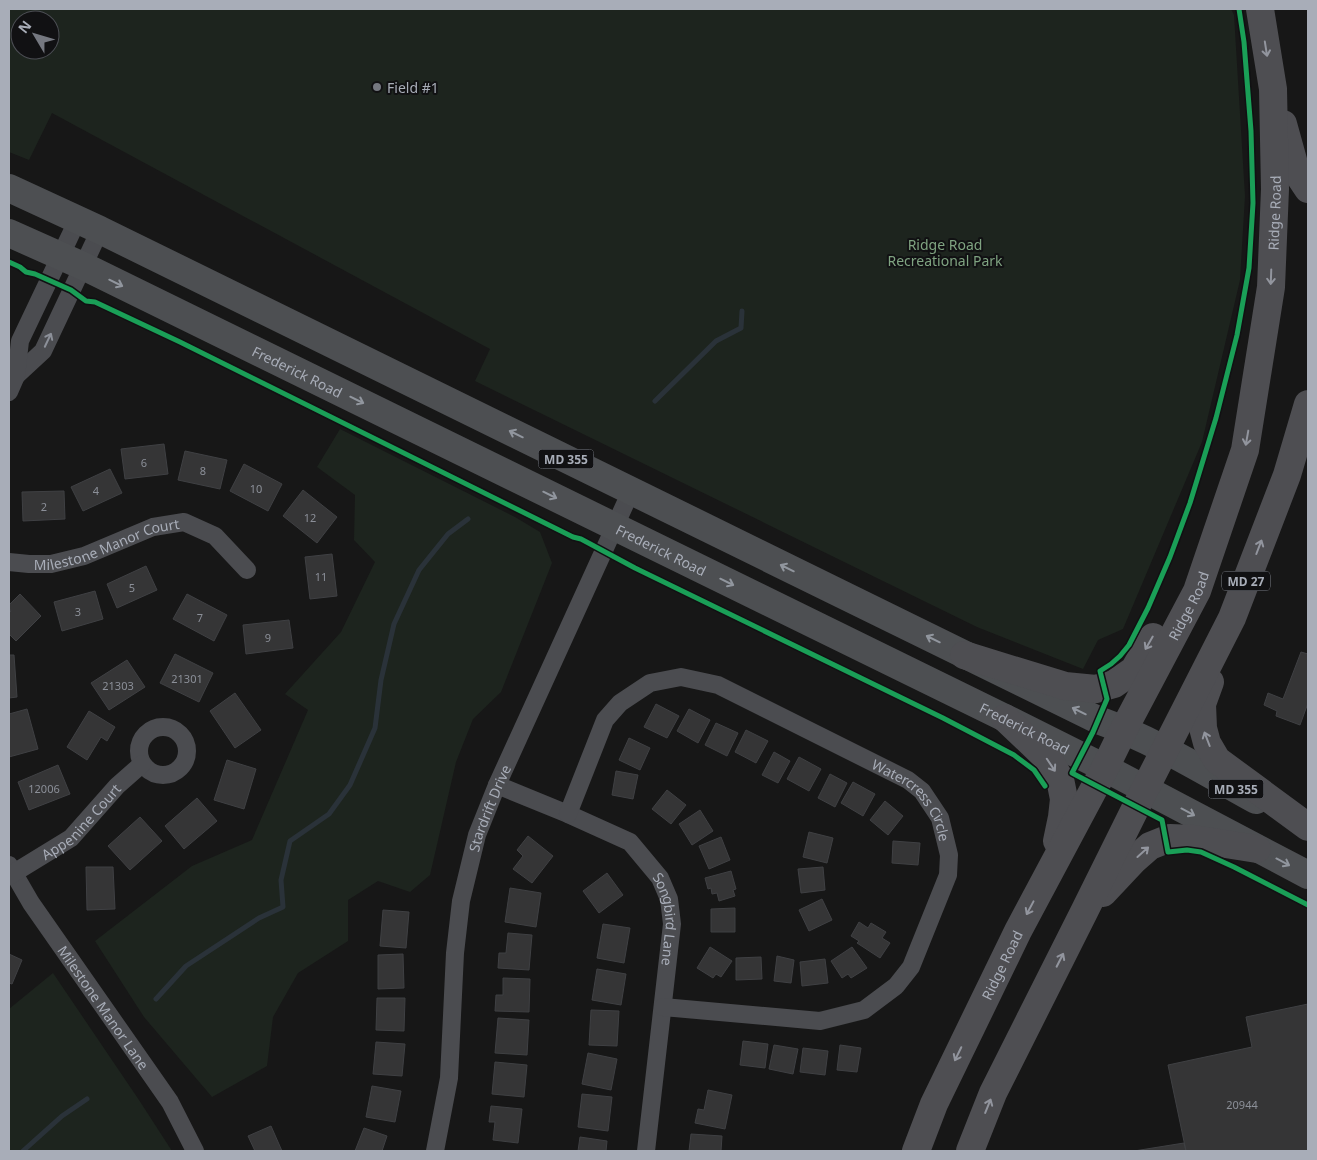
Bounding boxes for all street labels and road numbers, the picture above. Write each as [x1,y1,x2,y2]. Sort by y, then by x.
street label: Ridge Road [1263,175,1285,251]
street label: Frederick Road [249,341,346,401]
road number: MD 355 [538,449,594,468]
street label: Milestone Manor Court [34,513,180,574]
street label: Frederick Road [613,519,709,580]
street label: Ridge Road [1163,569,1213,643]
road number: MD 27 [1222,572,1270,590]
street label: Frederick Road [977,698,1073,758]
street label: Watercress Circle [869,754,955,843]
street label: Stardrift Drive [464,761,515,854]
street label: Appenine Court [38,779,125,864]
road number: MD 355 [1208,780,1264,799]
street label: Songbird Lane [649,868,682,967]
street label: Ridge Road [977,927,1026,1003]
street label: Milestone Manor Lane [54,941,154,1073]

